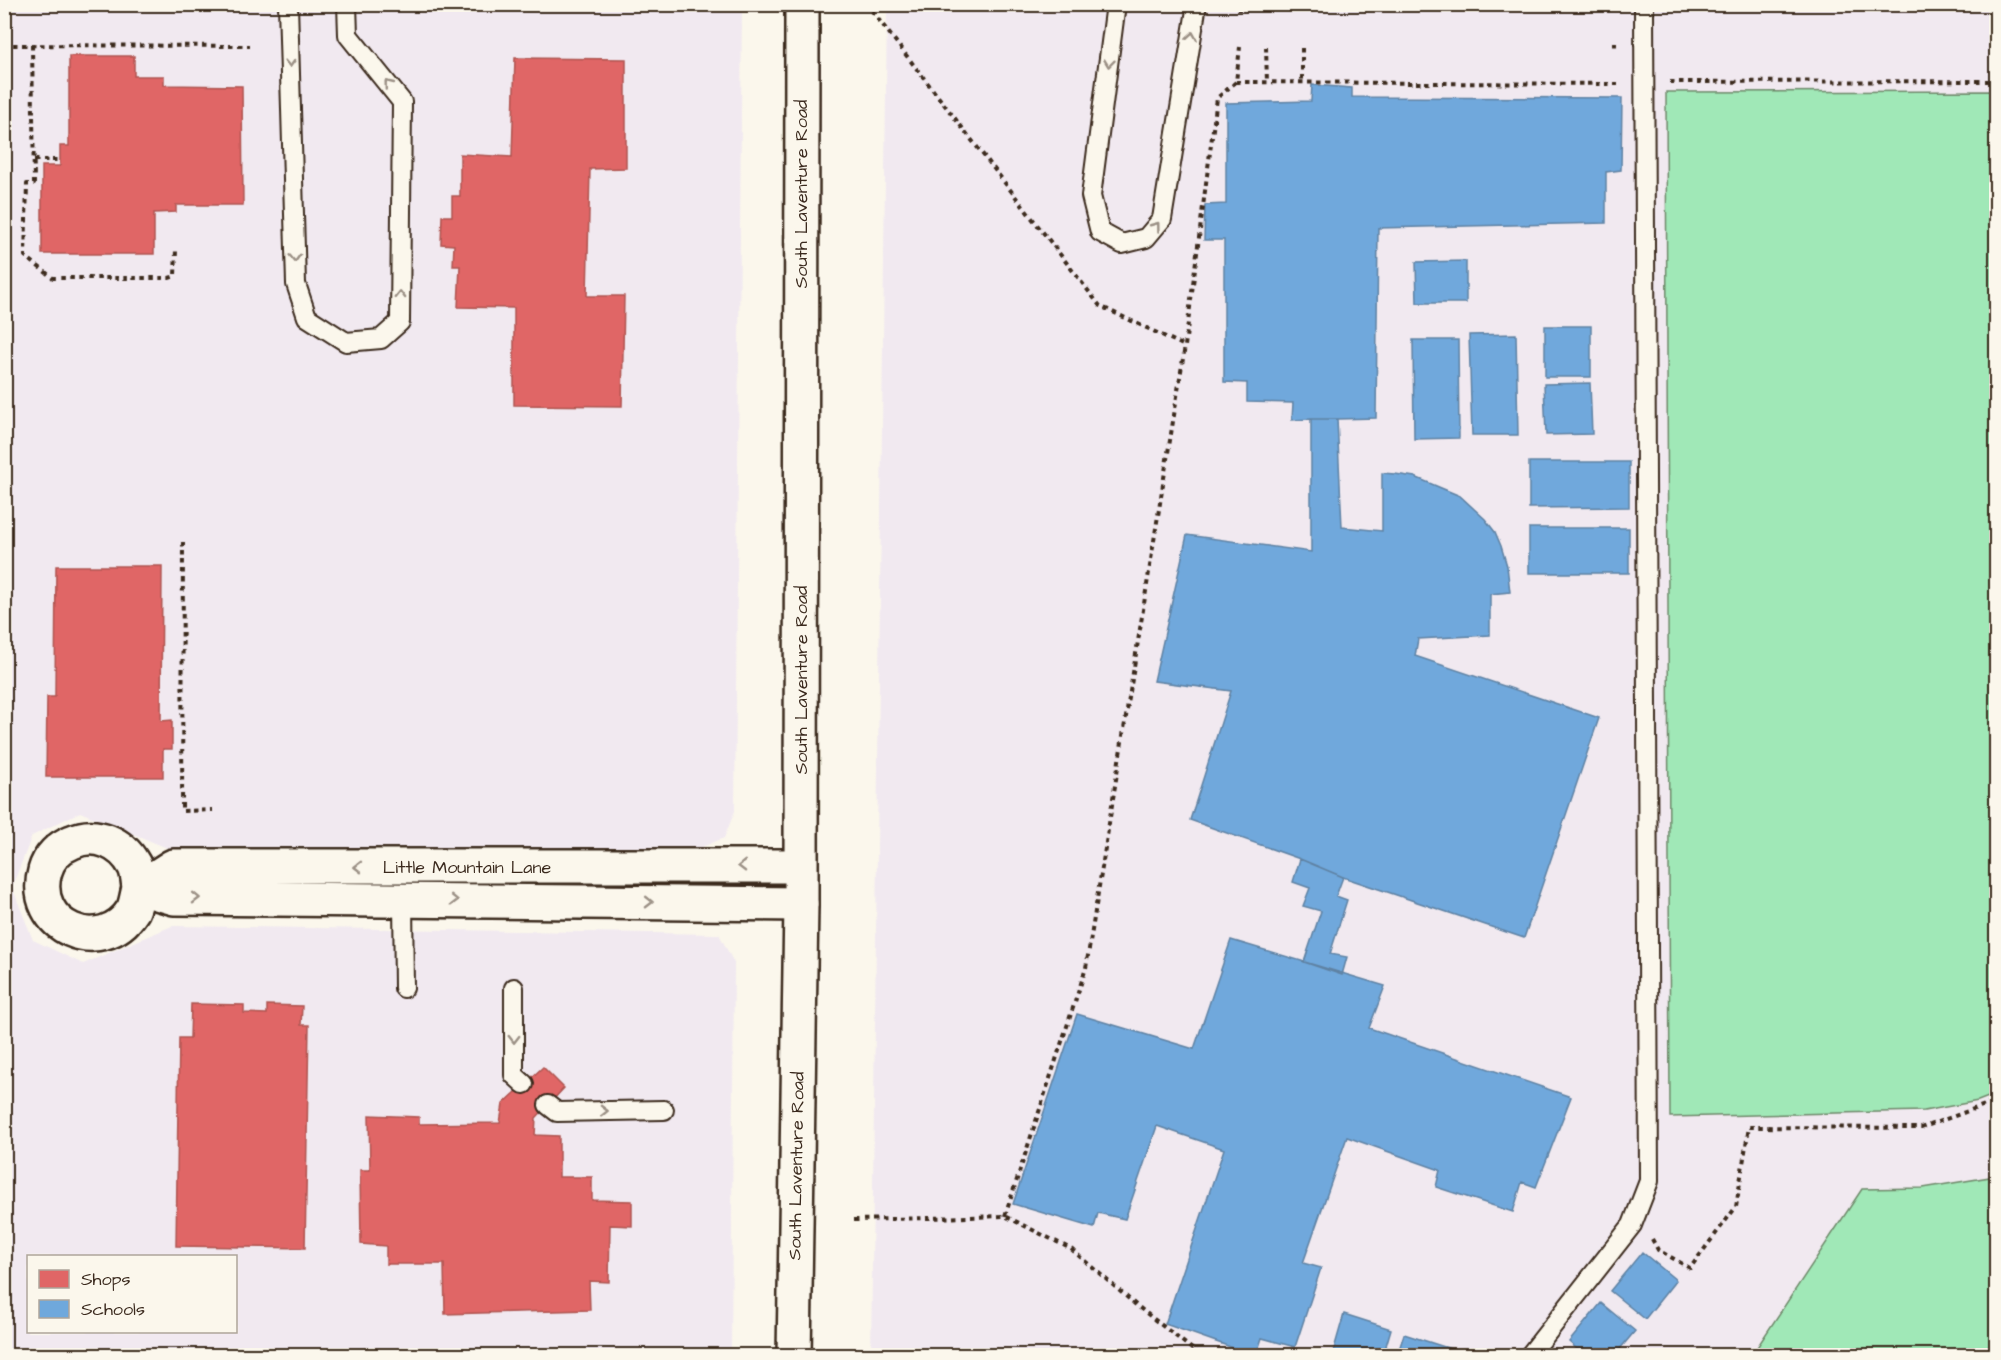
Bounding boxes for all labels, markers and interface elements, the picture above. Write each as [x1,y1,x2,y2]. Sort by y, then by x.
one-way arrow [1185,31,1197,40]
one-way arrow [284,58,296,67]
one-way arrow [1103,58,1115,67]
one-way arrow [384,80,395,91]
street label: South Laventure Road [789,100,814,288]
one-way arrow [1148,222,1159,233]
one-way arrow [289,253,302,262]
one-way arrow [394,290,406,299]
street label: South Laventure Road [789,586,814,774]
street label: Little Mountain Lane [383,855,551,880]
one-way arrow [737,860,746,872]
one-way arrow [353,861,362,873]
one-way arrow [192,892,201,904]
one-way arrow [450,894,459,907]
one-way arrow [645,896,654,908]
one-way arrow [508,1034,520,1043]
street label: South Laventure Road [782,1072,811,1260]
one-way arrow [600,1105,609,1117]
legend [27,1255,237,1333]
text: Shops [81,1267,131,1292]
text: Schools [81,1297,145,1322]

